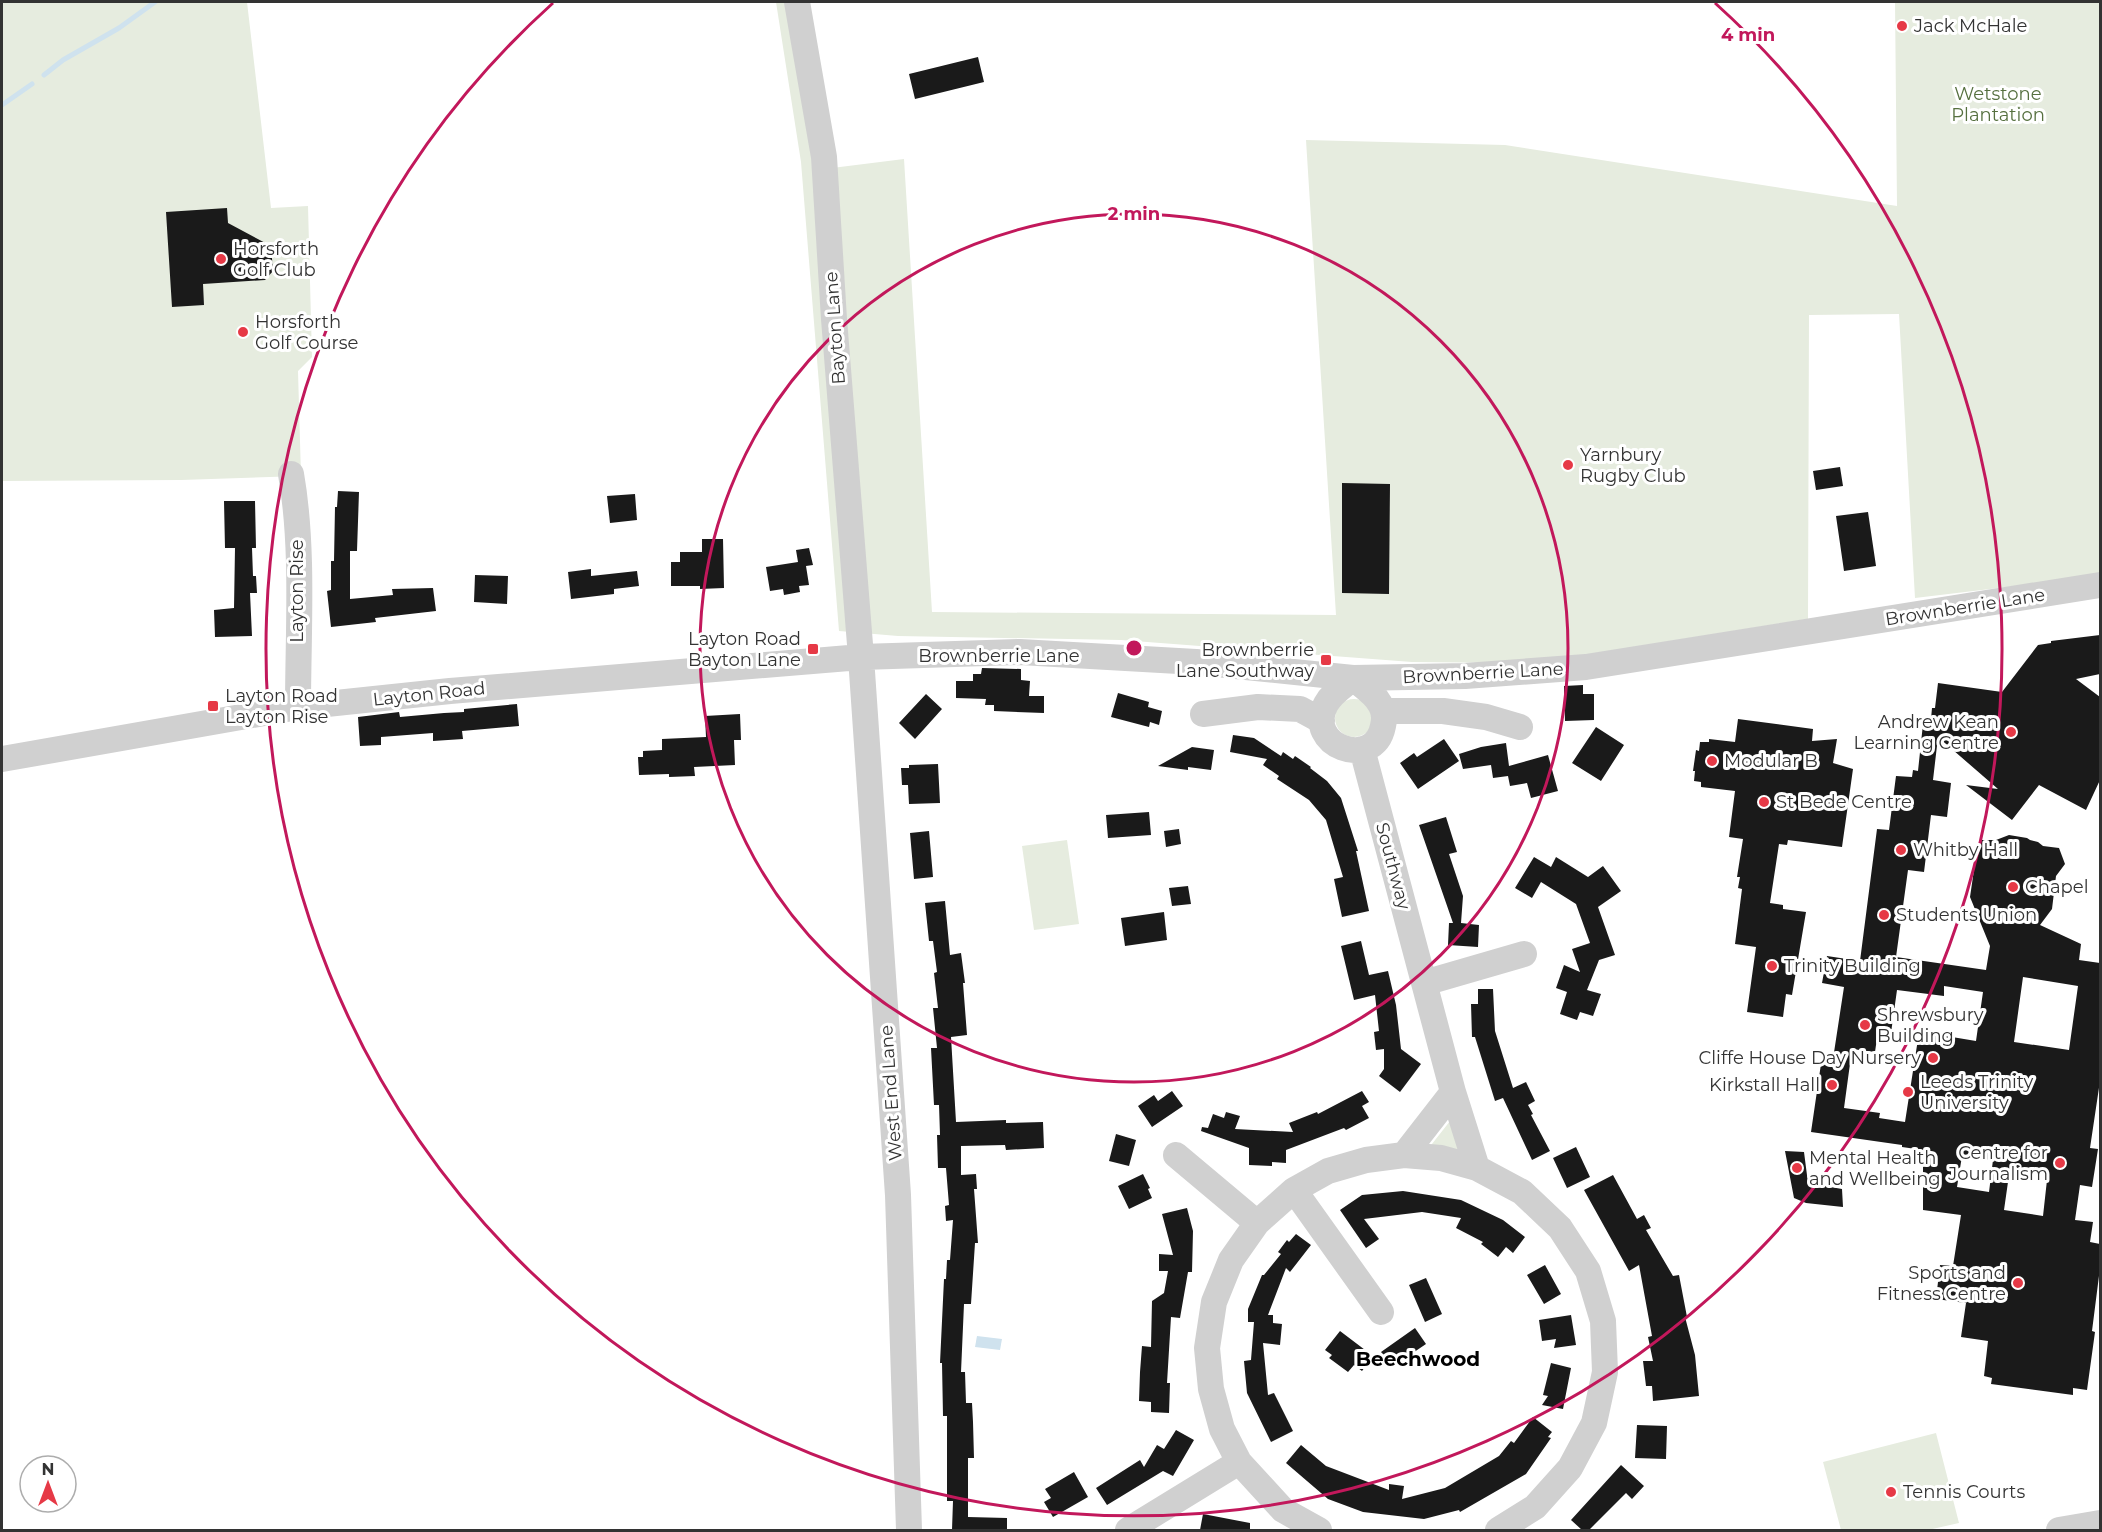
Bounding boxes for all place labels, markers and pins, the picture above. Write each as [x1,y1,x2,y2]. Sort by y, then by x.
place label: Jack McHale [1913,15,2028,37]
marker: Jack McHale [1895,19,1909,33]
place label: Horsforth Golf Club [233,238,319,281]
marker: Horsforth Golf Club [214,252,228,266]
place label: Horsforth Golf Course [255,311,359,354]
marker: Horsforth Golf Course [236,325,250,339]
place label: Yarnbury Rugby Club [1580,444,1686,487]
marker: Yarnbury Rugby Club [1561,458,1575,472]
place label: Layton Road Bayton Lane [688,628,801,671]
centre of rings [1124,638,1144,658]
place label: Brownberrie Lane Southway [1176,639,1314,682]
marker: Layton Road Bayton Lane [806,642,820,656]
marker: Brownberrie Lane Southway [1319,653,1333,667]
place label: Layton Road Layton Rise [225,685,338,728]
marker: Layton Road Layton Rise [206,699,220,713]
place label: Andrew Kean Learning Centre [1853,711,1999,754]
marker: Andrew Kean Learning Centre [2004,725,2018,739]
place label: Modular B [1724,750,1818,772]
marker: Modular B [1705,754,1719,768]
place label: St Bede Centre [1776,791,1912,813]
marker: St Bede Centre [1757,795,1771,809]
place label: Whitby Hall [1913,839,2018,861]
marker: Whitby Hall [1894,843,1908,857]
place label: Chapel [2025,876,2088,898]
marker: Chapel [2006,880,2020,894]
place label: Students Union [1896,904,2037,926]
marker: Students Union [1877,908,1891,922]
place label: Trinity Building [1784,955,1921,977]
marker: Trinity Building [1765,959,1779,973]
place label: Shrewsbury Building [1877,1004,1984,1047]
marker: Shrewsbury Building [1858,1018,1872,1032]
place label: Cliffe House Day Nursery [1698,1047,1921,1069]
marker: Cliffe House Day Nursery [1926,1051,1940,1065]
place label: Leeds Trinity University [1920,1071,2033,1114]
place label: Kirkstall Hall [1709,1074,1820,1096]
marker: Kirkstall Hall [1825,1078,1839,1092]
marker: Leeds Trinity University [1901,1085,1915,1099]
place label: Centre for Journalism [1947,1142,2048,1185]
place label: Mental Health and Wellbeing [1809,1147,1941,1190]
marker: Centre for Journalism [2053,1156,2067,1170]
marker: Mental Health and Wellbeing [1790,1161,1804,1175]
place label: Sports and Fitness Centre [1877,1262,2006,1305]
marker: Sports and Fitness Centre [2011,1276,2025,1290]
place label: Tennis Courts [1903,1481,2025,1503]
marker: Tennis Courts [1884,1485,1898,1499]

